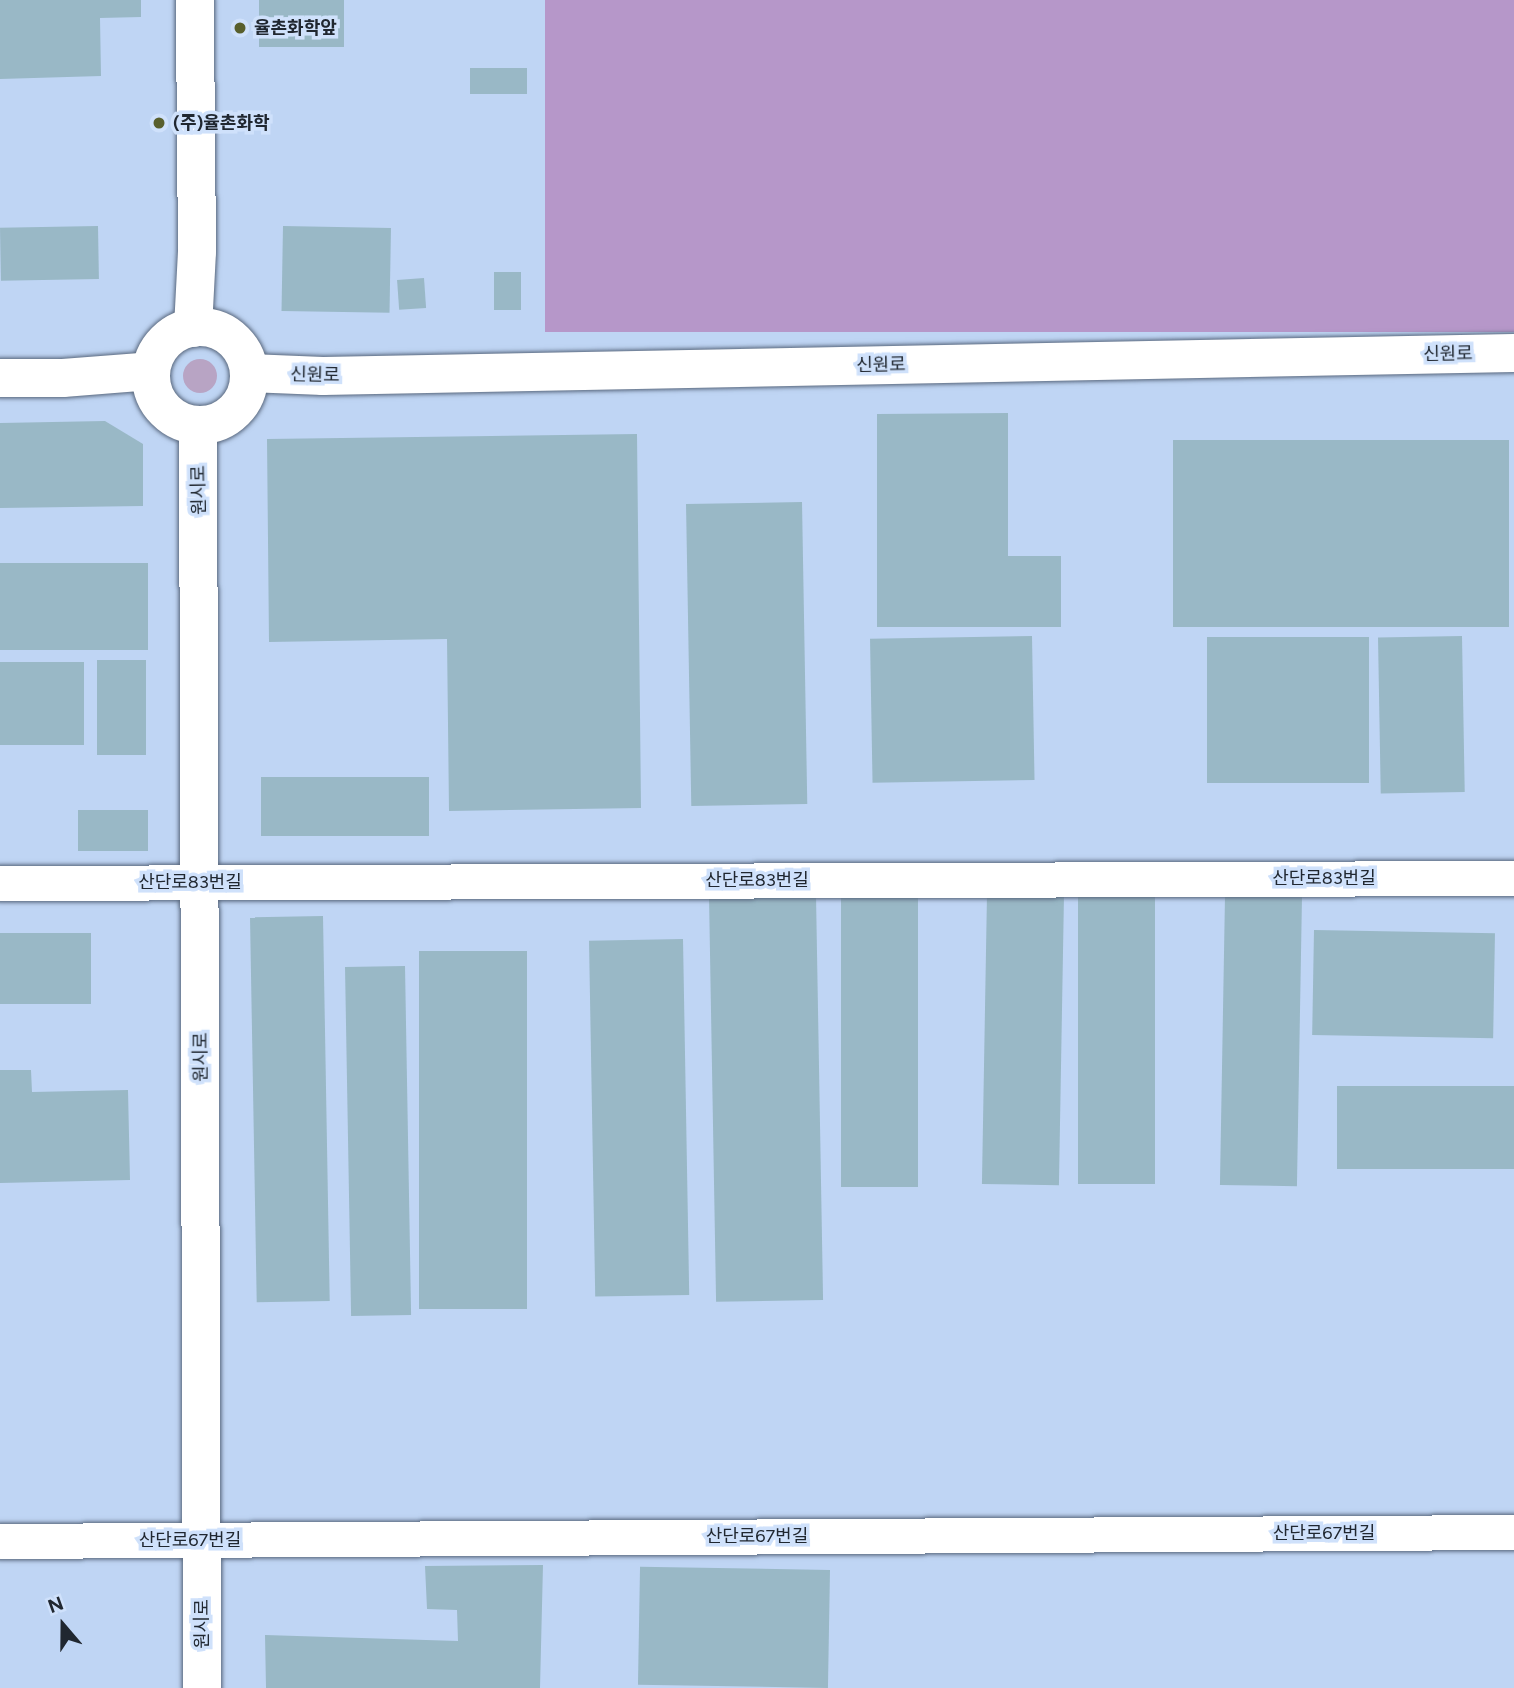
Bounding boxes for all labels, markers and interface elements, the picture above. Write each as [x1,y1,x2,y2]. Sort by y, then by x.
place label: 율촌화학앞 [254,17,337,39]
marker: 율촌화학앞 [232,20,248,36]
place label: (주)율촌화학 [173,112,270,134]
marker: (주)율촌화학 [151,115,167,131]
street label: 신원로 [1423,343,1473,365]
street label: 신원로 [856,354,906,376]
street label: 신원로 [290,364,340,386]
street label: 원시로 [188,465,210,515]
street label: 산단로83번길 [1272,867,1376,889]
street label: 산단로83번길 [705,869,809,891]
street label: 산단로83번길 [138,871,242,893]
street label: 원시로 [190,1032,212,1082]
street label: 산단로67번길 [1273,1522,1375,1544]
street label: 산단로67번길 [706,1525,808,1547]
street label: 산단로67번길 [139,1529,241,1551]
north arrow [28,1590,98,1660]
text: N [45,1591,66,1618]
street label: 원시로 [191,1599,213,1649]

